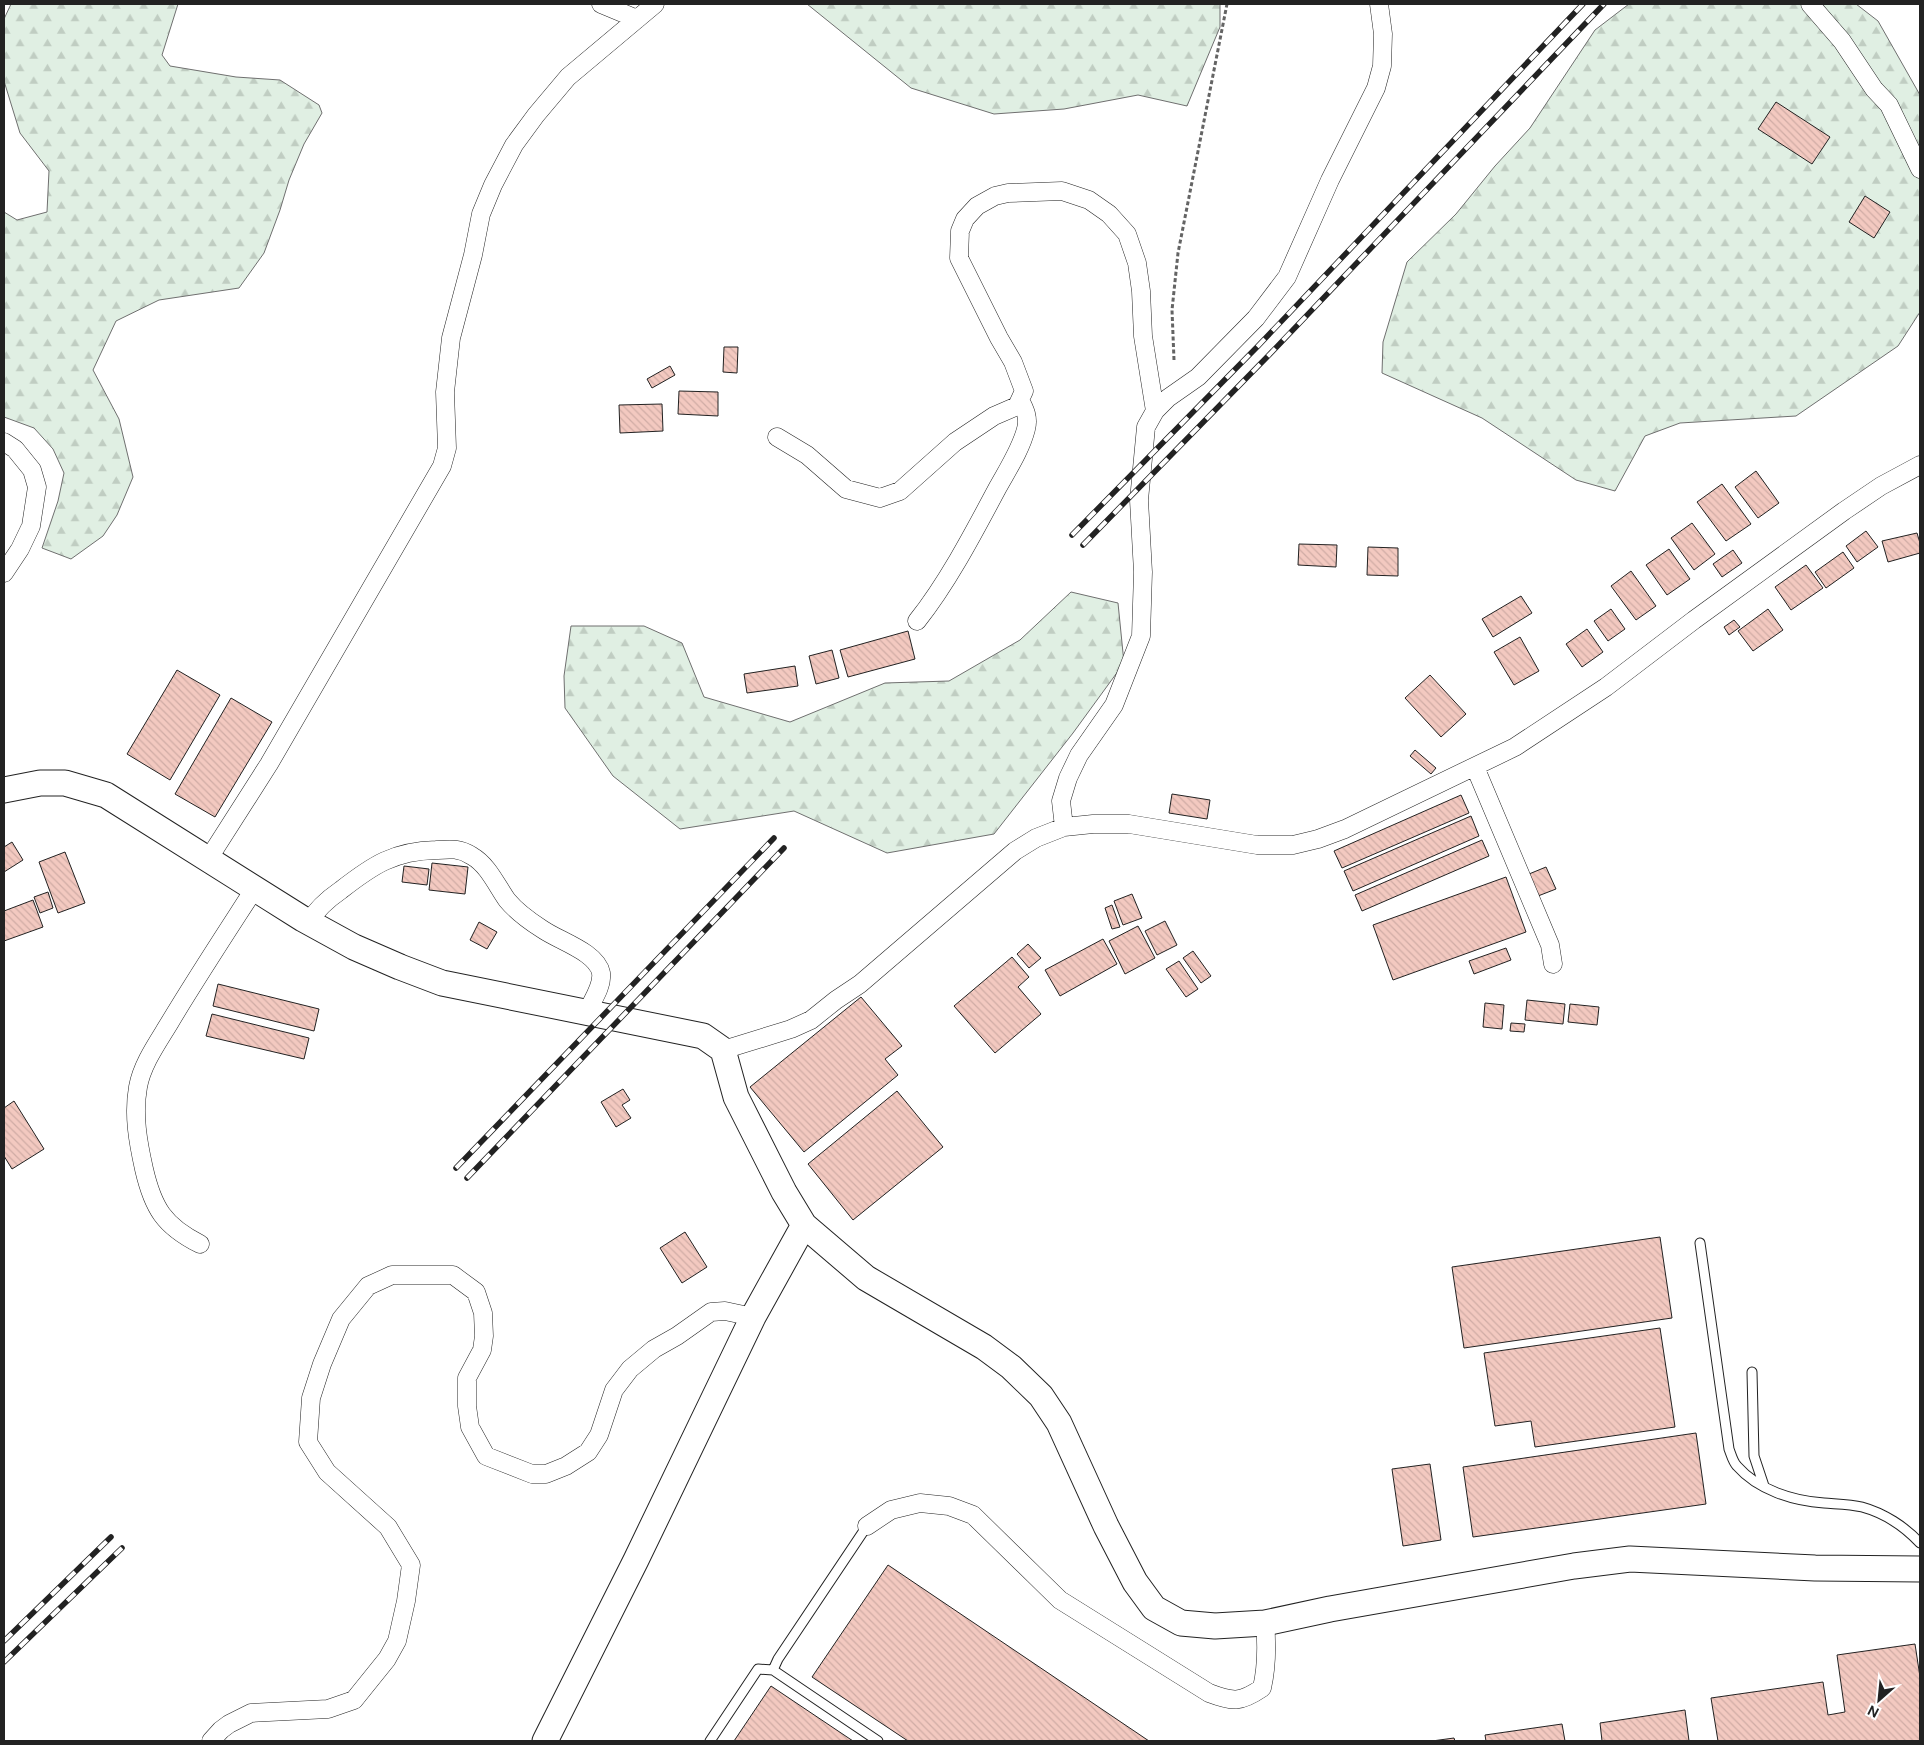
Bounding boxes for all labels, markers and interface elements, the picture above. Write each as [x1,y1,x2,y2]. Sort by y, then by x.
north arrow [1854,1675,1904,1725]
text: N [1864,1701,1882,1722]

